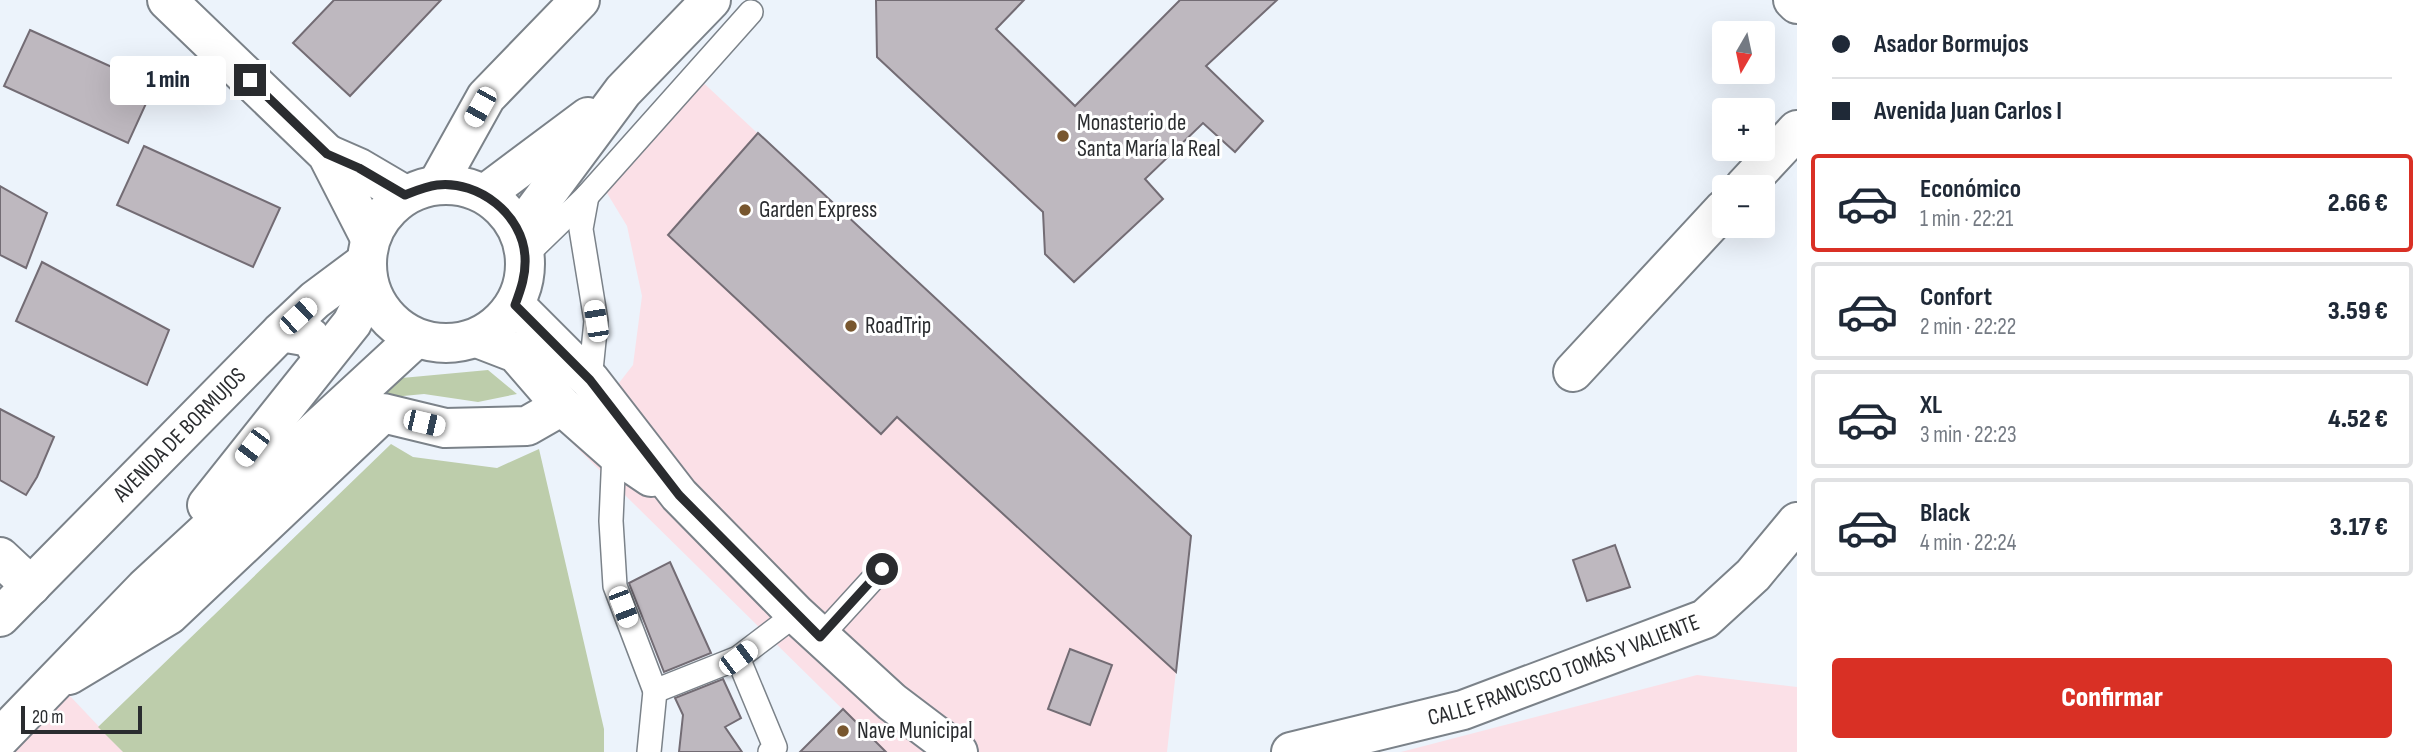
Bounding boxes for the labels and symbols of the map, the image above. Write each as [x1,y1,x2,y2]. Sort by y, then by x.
north arrow [1712,21,1774,84]
callout: 1 min [110,56,226,104]
route end [234,64,266,96]
car [461,84,500,130]
place label: Monasterio de Santa María la Real [1077,109,1221,163]
marker: Monasterio de Santa María la Real [1055,128,1071,144]
place label: Garden Express [759,196,877,224]
marker: Garden Express [737,202,753,218]
car [276,294,321,338]
car [583,299,610,343]
place label: RoadTrip [865,312,931,340]
marker: RoadTrip [843,318,859,334]
street label: AVENIDA DE BORMUJOS [107,362,252,508]
car [402,408,447,438]
car [231,424,274,470]
route start [866,553,898,585]
car [606,584,641,630]
street label: CALLE FRANCISCO TOMÁS Y VALIENTE [1425,608,1703,732]
car [715,637,762,679]
scale bar [21,703,142,735]
place label: Nave Municipal [857,717,973,745]
marker: Nave Municipal [835,723,851,739]

